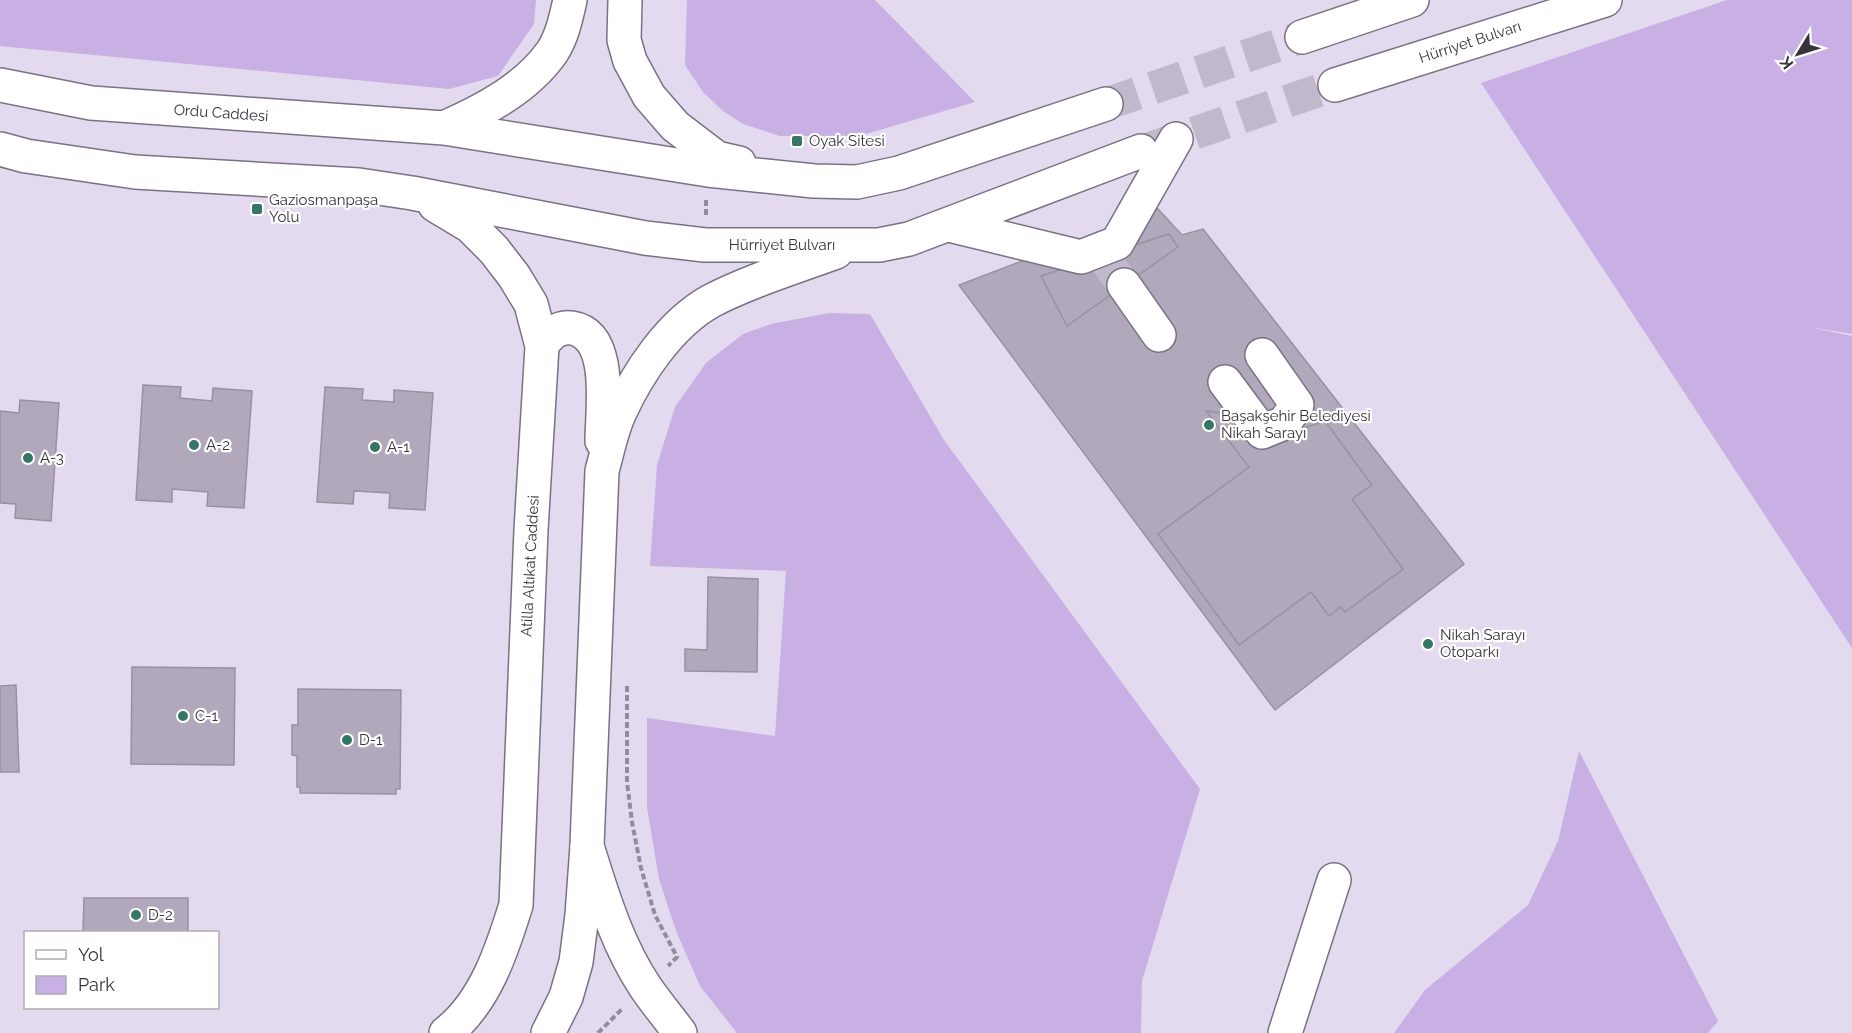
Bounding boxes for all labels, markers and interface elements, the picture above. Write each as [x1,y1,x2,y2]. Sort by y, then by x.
street label: Hürriyet Bulvarı [1417,17,1523,67]
north arrow [1768,24,1828,84]
text: K [1776,53,1797,73]
street label: Ordu Caddesi [173,101,269,125]
place label: Oyak Sitesi [809,132,885,150]
marker: Oyak Sitesi [790,134,804,148]
place label: Gaziosmanpaşa Yolu [269,191,378,226]
marker: Gaziosmanpaşa Yolu [250,202,264,216]
street label: Hürriyet Bulvarı [729,236,835,254]
place label: Başakşehir Belediyesi Nikah Sarayı [1221,407,1371,442]
marker: Başakşehir Belediyesi Nikah Sarayı [1202,418,1216,432]
place label: A-2 [206,436,230,454]
marker: A-2 [187,438,201,452]
place label: A-1 [387,438,410,456]
marker: A-1 [368,440,382,454]
place label: A-3 [40,449,64,467]
marker: A-3 [21,451,35,465]
street label: Atilla Altıkat Caddesi [517,495,543,637]
place label: Nikah Sarayı Otoparkı [1440,626,1525,661]
marker: Nikah Sarayı Otoparkı [1421,637,1435,651]
place label: C-1 [195,707,219,725]
marker: C-1 [176,709,190,723]
place label: D-1 [359,731,383,749]
marker: D-1 [340,733,354,747]
place label: D-2 [148,906,173,924]
marker: D-2 [129,908,143,922]
legend [24,931,219,1009]
text: Yol [78,944,104,965]
text: Park [78,974,115,995]

